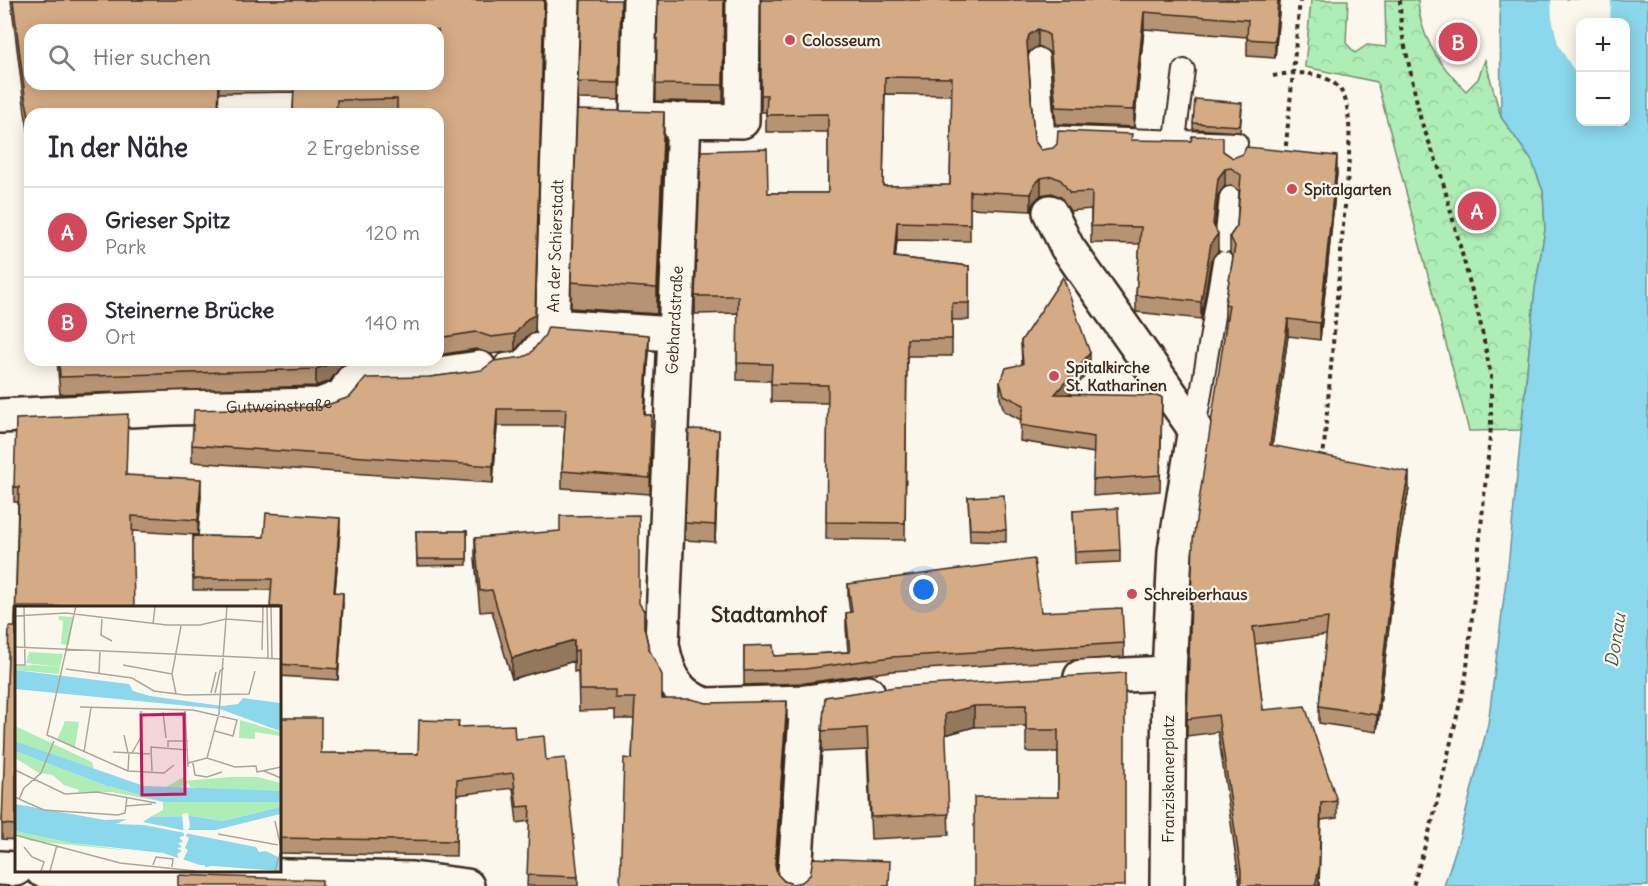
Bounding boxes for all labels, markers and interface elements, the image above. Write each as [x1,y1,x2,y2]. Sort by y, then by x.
map controls [1576,18,1630,126]
button: + [1576,18,1630,72]
pin: B [1438,20,1478,64]
search box [24,24,444,90]
place label: Colosseum [802,30,881,50]
marker: Colosseum [783,33,797,47]
icon: search [45,41,78,74]
text: Hier suchen [93,43,211,71]
button: − [1576,72,1630,126]
text: In der Nähe [48,131,188,164]
text: 2 Ergebnisse [307,135,420,160]
street label: An der Schierstadt [543,178,567,313]
place label: Spitalgarten [1304,179,1391,200]
marker: Spitalgarten [1285,182,1299,196]
pin: A [1458,188,1496,234]
text: Grieser Spitz [105,206,230,234]
text: A [61,220,74,245]
text: 120 m [366,220,420,245]
text: Park [105,234,146,259]
street label: Gebhardstraße [661,265,687,375]
text: Steinerne Brücke [105,296,274,324]
text: B [61,310,74,335]
text: 140 m [365,310,420,335]
text: Ort [105,324,135,349]
place label: Spitalkirche St. Katharinen [1066,357,1167,395]
marker: Spitalkirche St. Katharinen [1047,369,1061,383]
street label: Gutweinstraße [226,391,335,417]
your location [909,575,938,604]
place label: Schreiberhaus [1144,584,1247,604]
marker: Schreiberhaus [1125,587,1139,601]
district label: Stadtamhof [711,600,828,628]
inset map [15,606,280,871]
water label: Donau [1599,610,1631,668]
street label: Franziskanerplatz [1158,715,1178,843]

